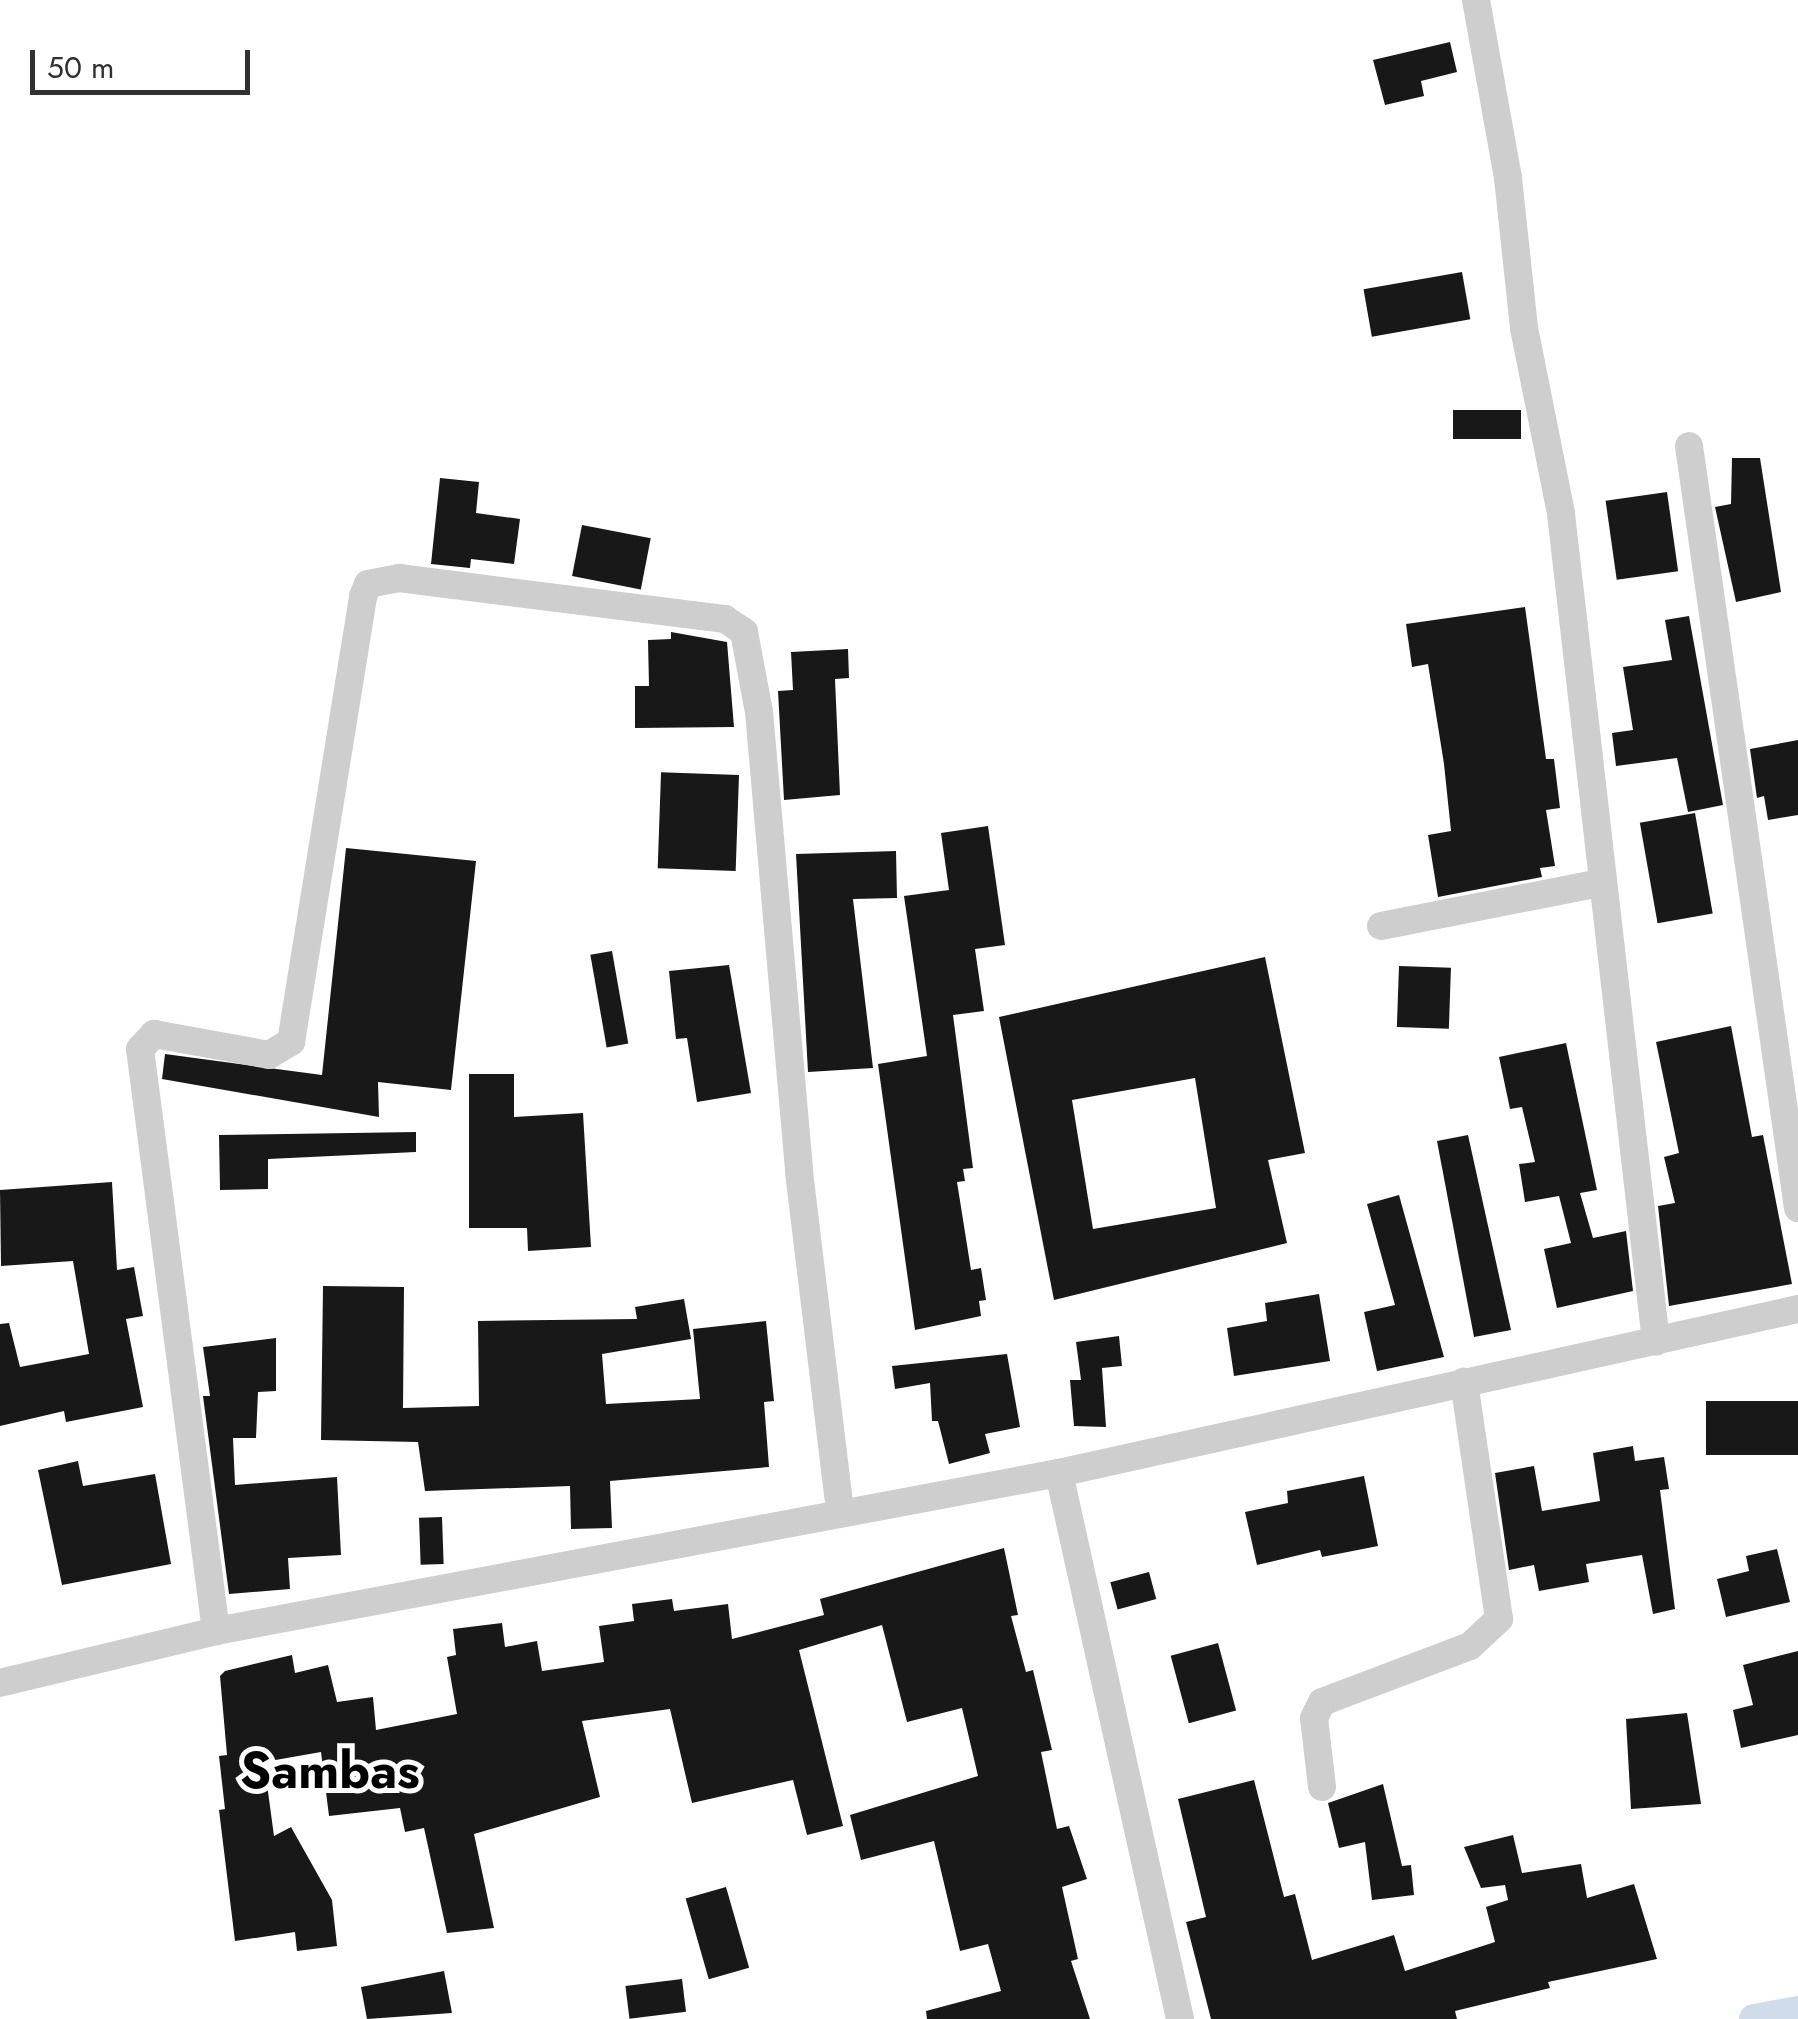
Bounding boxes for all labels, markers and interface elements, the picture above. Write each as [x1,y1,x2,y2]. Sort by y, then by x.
scale bar [35,30,255,92]
text: 50 m [47,46,114,89]
district label: Sambas [240,1741,420,1801]

